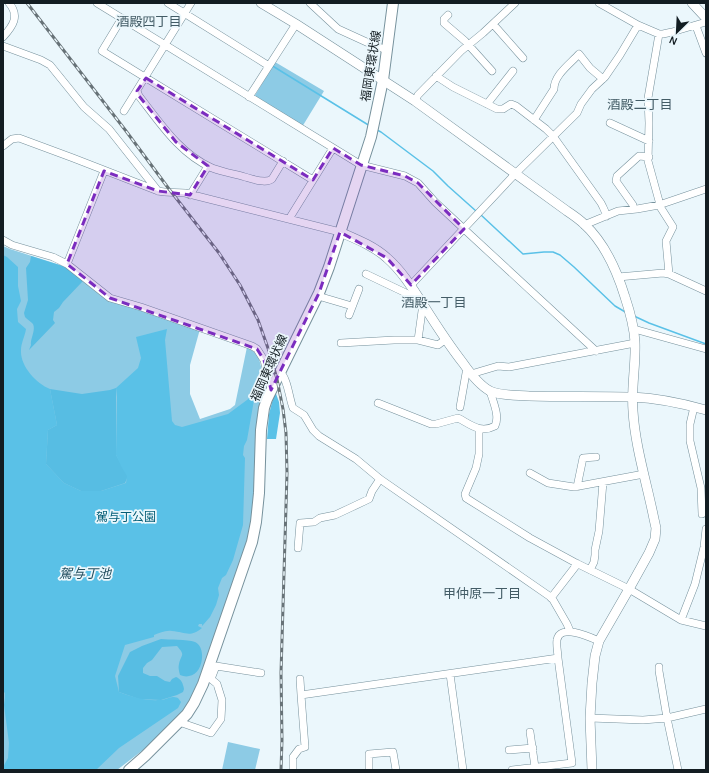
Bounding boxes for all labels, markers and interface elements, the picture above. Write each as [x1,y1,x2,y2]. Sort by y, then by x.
north arrow [657,12,697,52]
district label: 酒殿四丁目 [116,14,182,29]
street label: 福岡東環状線 [358,29,384,103]
text: N [667,33,679,48]
district label: 酒殿二丁目 [607,97,673,112]
district label: 酒殿一丁目 [401,295,467,310]
street label: 福岡東環状線 [248,332,290,404]
park label: 駕与丁公園 [96,510,156,524]
water label: 駕与丁池 [59,566,113,581]
district label: 甲仲原一丁目 [443,586,521,601]

